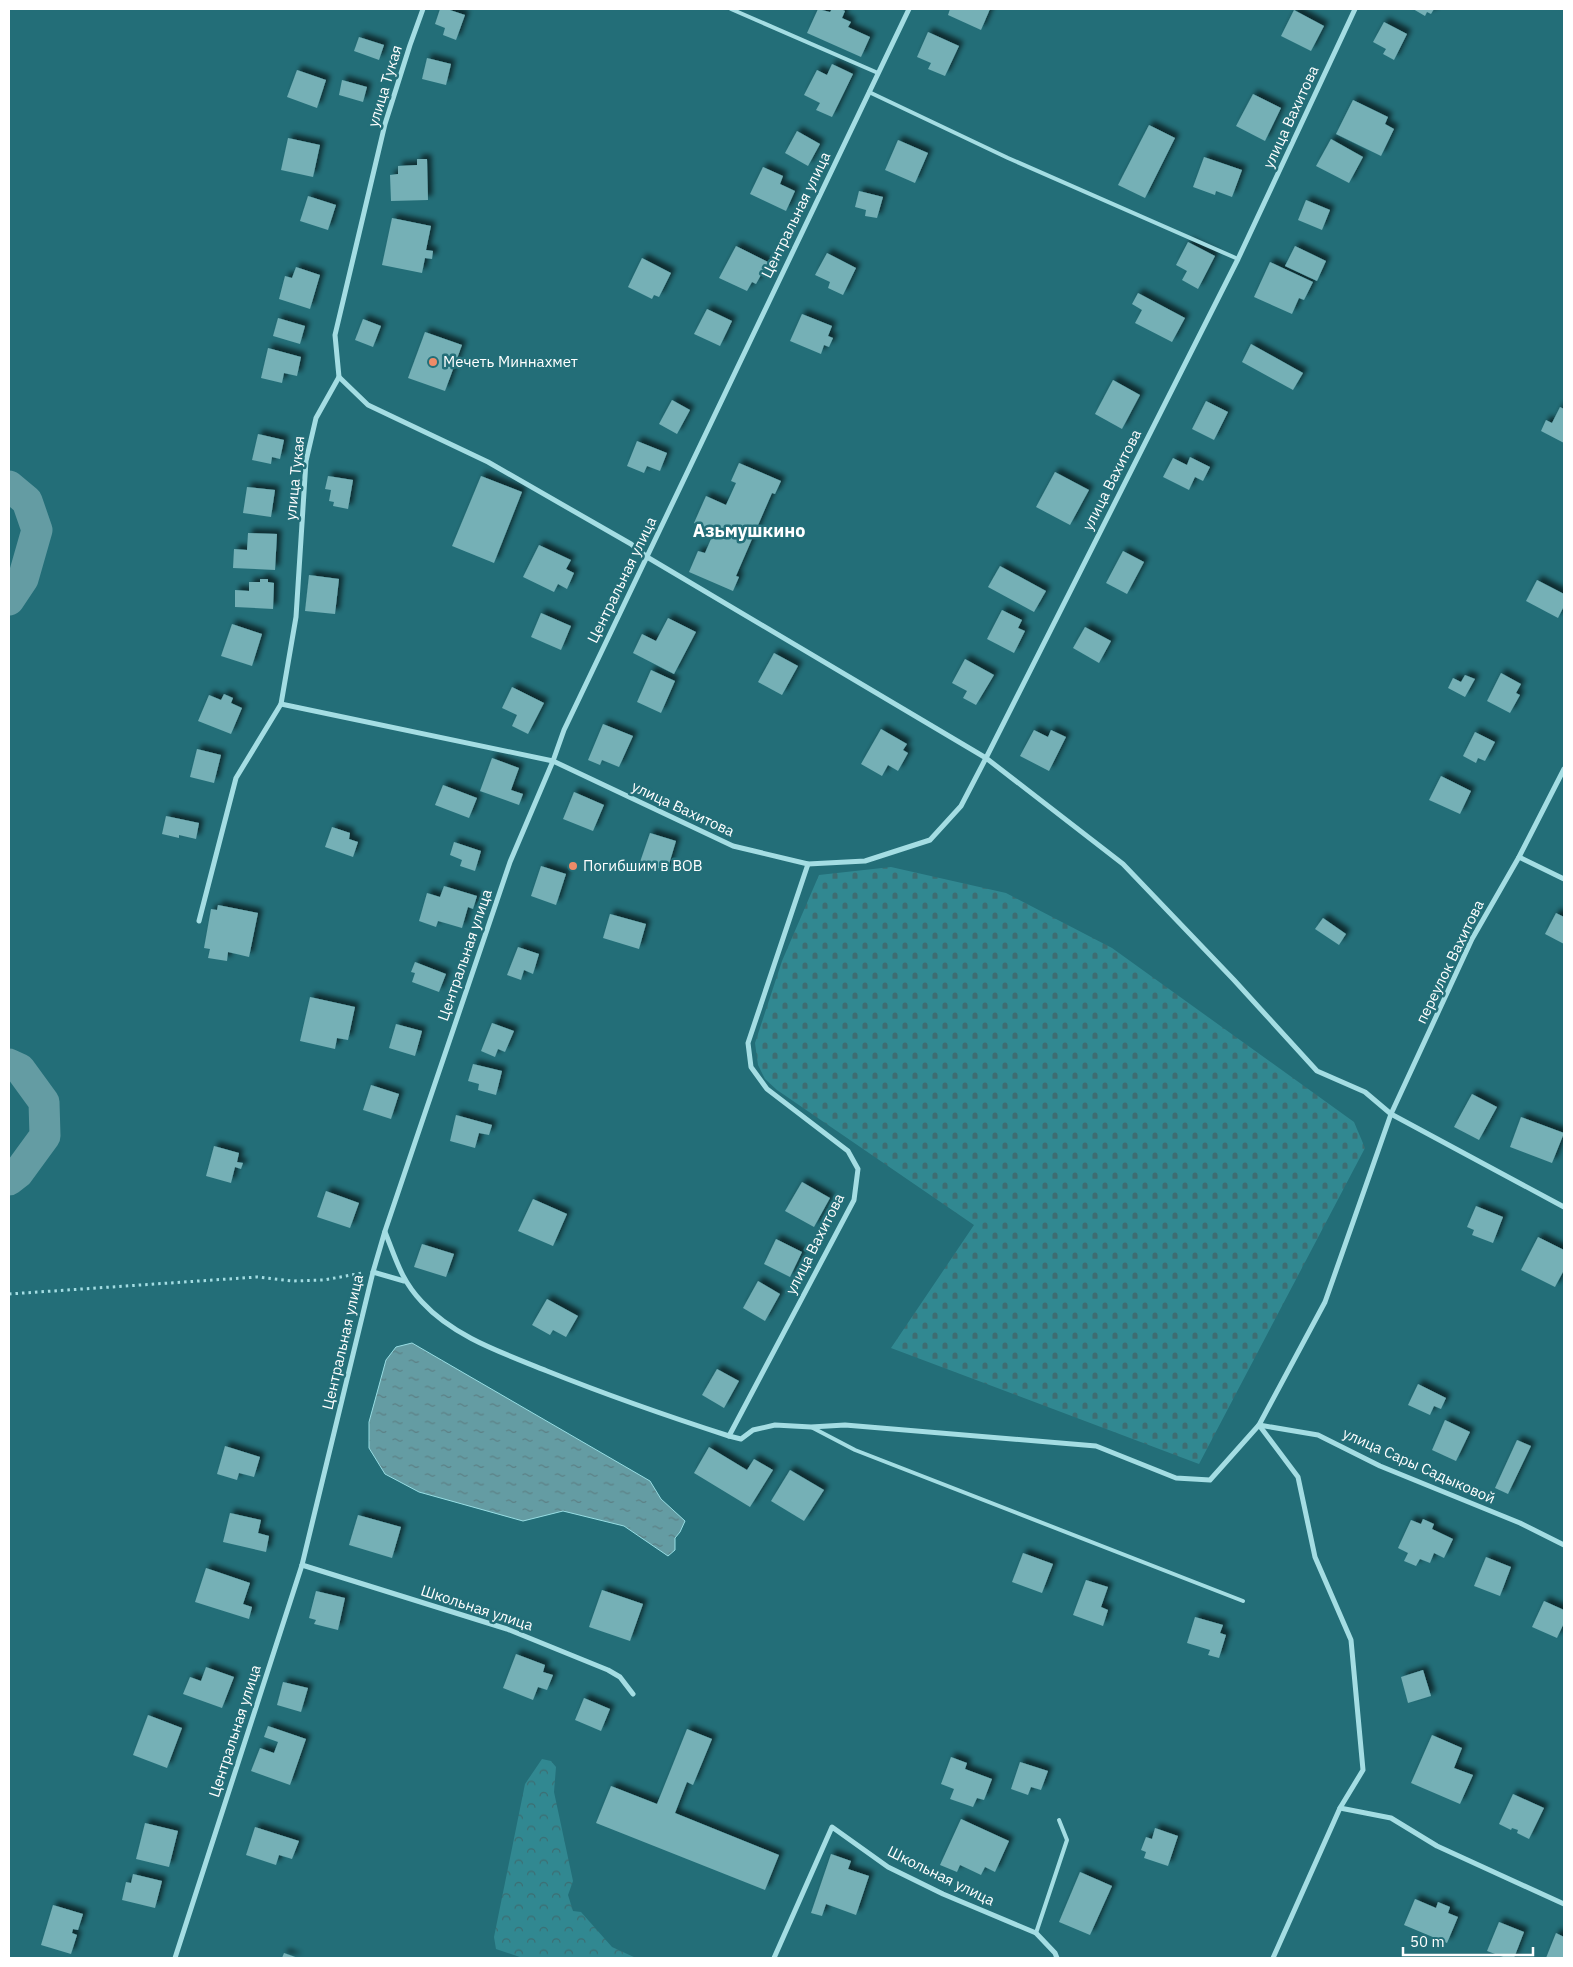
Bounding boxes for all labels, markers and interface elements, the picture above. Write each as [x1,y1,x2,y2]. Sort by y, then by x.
street label: улица Тукая [363,43,406,129]
street label: улица Вахитова [1258,62,1323,171]
street label: Центральная улица [757,149,834,281]
place label: Мечеть Миннахмет [443,352,578,371]
marker: Мечеть Миннахмет [427,356,439,368]
street label: улица Вахитова [1078,426,1145,534]
street label: улица Тукая [281,435,308,521]
street label: Центральная улица [583,514,660,646]
district label: Азьмушкино [693,519,805,542]
street label: улица Вахитова [629,776,738,841]
place label: Погибшим в ВОВ [583,856,703,875]
marker: Погибшим в ВОВ [567,860,579,872]
street label: Центральная улица [433,886,496,1023]
street label: переулок Вахитова [1411,897,1488,1027]
street label: улица Вахитова [781,1190,848,1298]
street label: Центральная улица [318,1272,367,1411]
street label: улица Сары Садыковой [1340,1423,1498,1508]
street label: Школьная улица [419,1580,536,1635]
street label: Центральная улица [204,1662,265,1799]
street label: Школьная улица [885,1841,998,1910]
scale bar [1403,1924,1533,1956]
text: 50 m [1410,1932,1445,1951]

